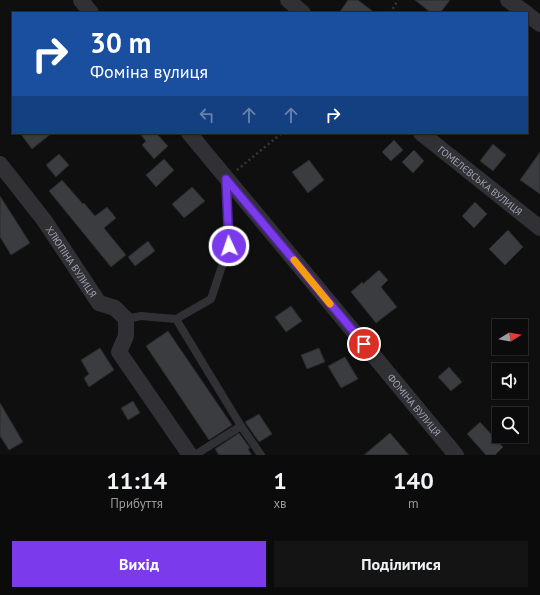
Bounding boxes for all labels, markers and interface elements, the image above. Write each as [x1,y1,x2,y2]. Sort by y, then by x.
text: 30 m [90,24,151,61]
icon: right [24,28,76,80]
text: Фоміна вулиця [90,60,208,83]
icon: left [196,104,218,126]
icon: ahead [238,104,260,126]
icon: ahead [280,104,302,126]
icon: right [322,104,344,126]
street label: ГОМЕЛЄВСЬКА ВУЛИЦЯ [435,143,525,218]
street label: ХЛЮПІНА ВУЛИЦЯ [43,223,100,300]
position arrow [208,225,250,267]
north arrow [492,319,528,355]
map controls [492,319,528,443]
pin [347,327,381,361]
icon: arrive [353,333,375,355]
button: sound [492,363,528,399]
street label: ФОМІНА ВУЛИЦЯ [385,371,444,439]
button: search [492,407,528,443]
text: 11:14 [106,465,167,496]
text: 1 [273,465,287,496]
text: 140 [393,465,434,496]
text: Прибуття [110,495,163,512]
text: хв [273,495,287,512]
text: m [408,495,419,512]
button: Вихід [12,541,266,587]
button: Поділитися [274,541,528,587]

